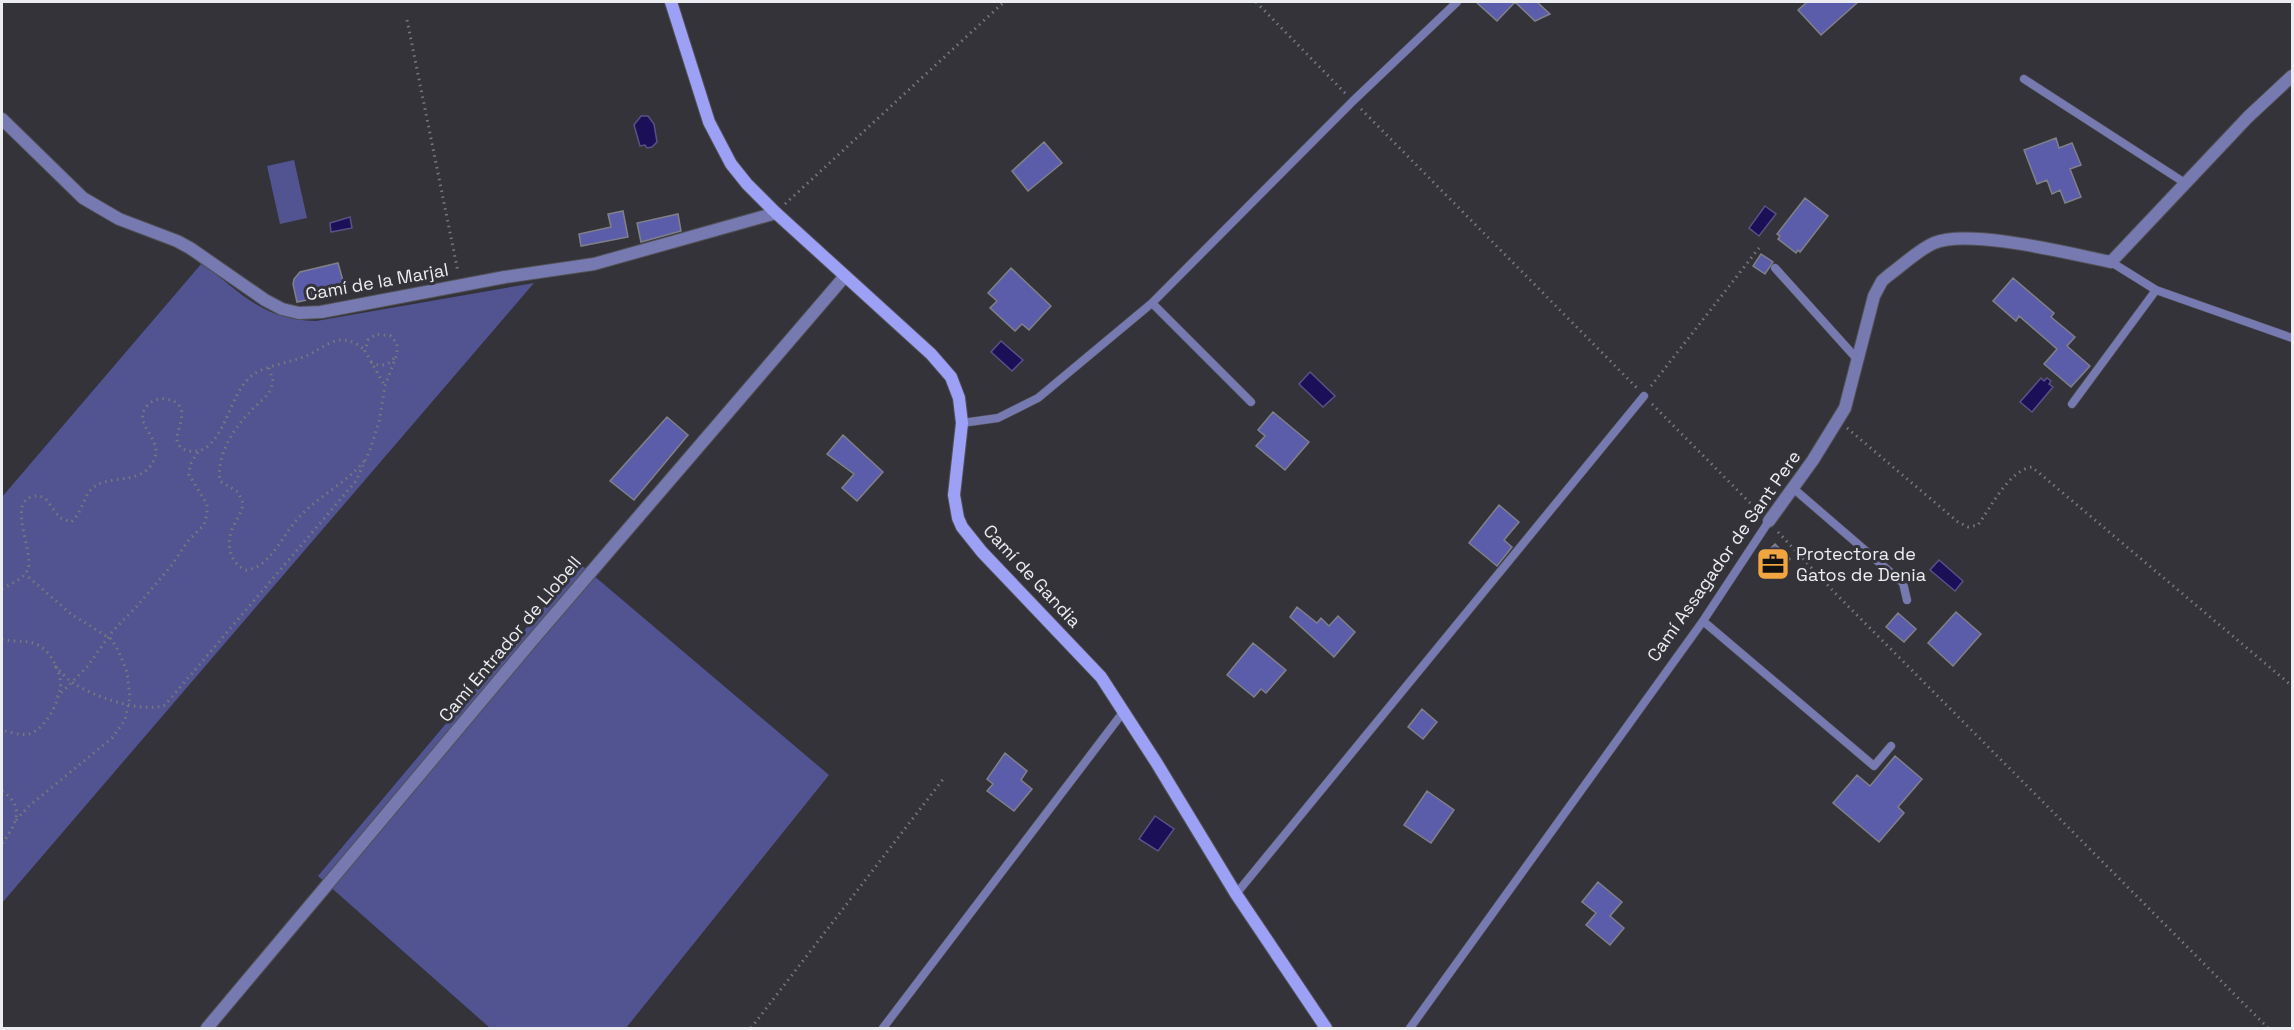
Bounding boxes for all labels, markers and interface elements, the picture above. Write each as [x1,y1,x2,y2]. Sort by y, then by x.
street label: Camí de la Marjal [304,258,450,305]
street label: Camí Assagador de Sant Pere [1642,446,1805,666]
street label: Camí de Gandia [979,519,1086,632]
place label: Protectora de Gatos de Denia [1796,542,1926,586]
office icon: Protectora de Gatos de Denia [1755,546,1791,582]
street label: Camí Entrador de Llobell [433,551,586,726]

